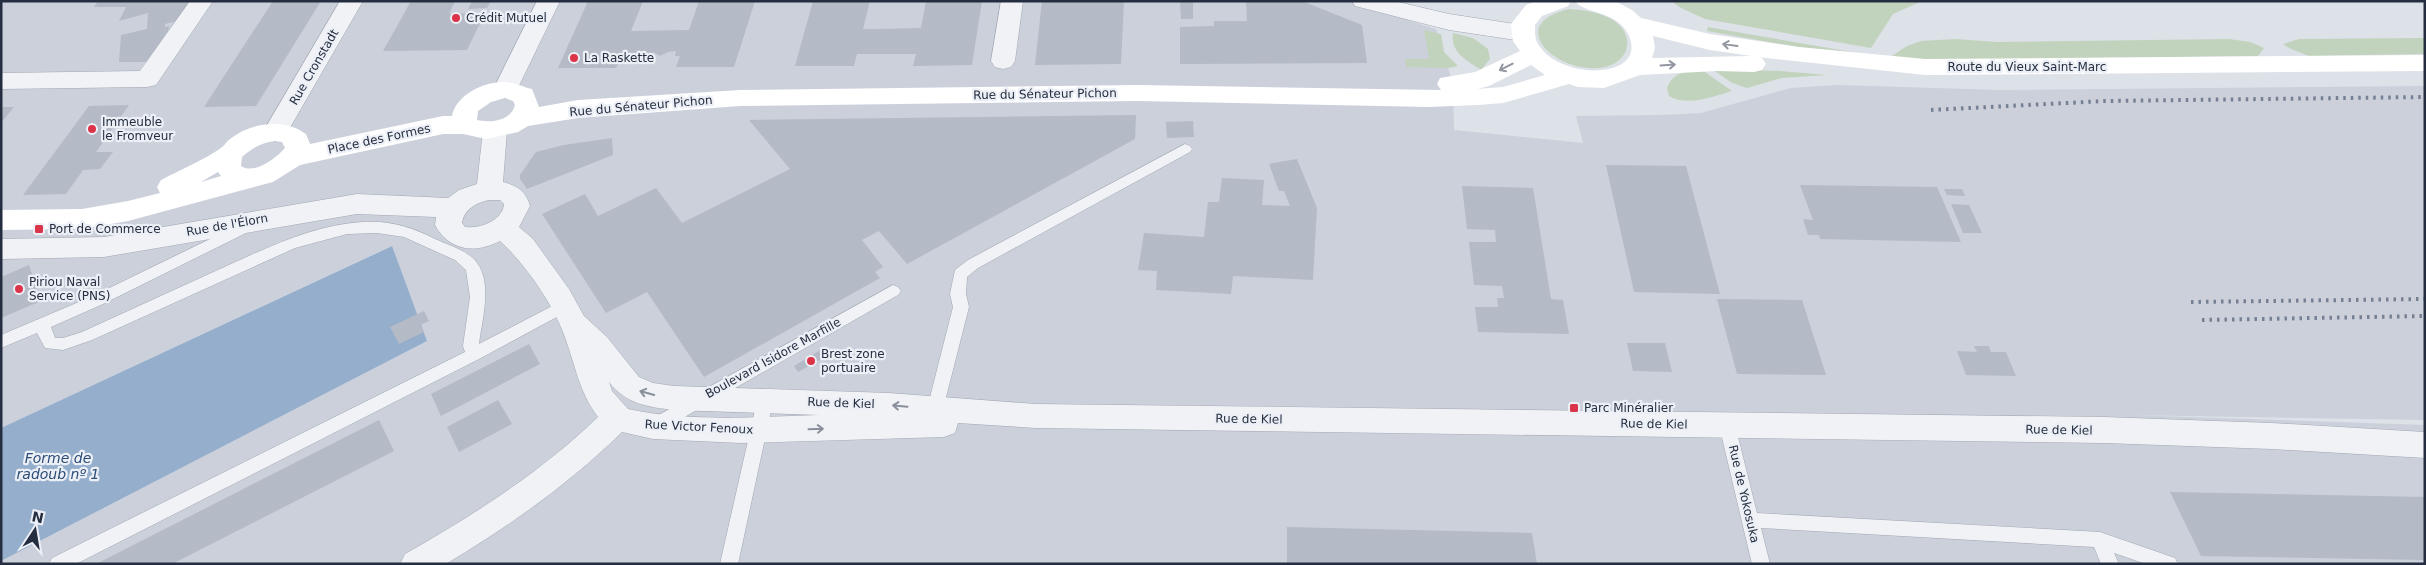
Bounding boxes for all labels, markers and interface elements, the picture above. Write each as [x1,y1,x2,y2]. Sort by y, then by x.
place label: Crédit Mutuel [466,11,547,25]
marker: Crédit Mutuel [450,12,462,24]
street label: Rue Cronstadt [287,26,342,107]
one-way arrow [1722,40,1738,50]
place label: La Raskette [584,51,654,65]
marker: La Raskette [568,52,580,64]
street label: Route du Vieux Saint-Marc [1948,60,2106,74]
one-way arrow [1660,61,1676,70]
one-way arrow [1499,63,1514,72]
street label: Rue du Sénateur Pichon [973,86,1117,102]
street label: Rue du Sénateur Pichon [569,93,713,119]
place label: Immeuble le Fromveur [102,115,173,143]
street label: Place des Formes [326,121,432,157]
marker: Immeuble le Fromveur [86,123,98,135]
street label: Rue de l'Élorn [185,210,269,239]
place label: Port de Commerce [49,222,161,236]
marker: Port de Commerce [33,223,45,235]
place label: Piriou Naval Service (PNS) [29,275,110,303]
marker: Piriou Naval Service (PNS) [13,283,25,295]
street label: Boulevard Isidore Marfille [703,315,843,401]
place label: Brest zone portuaire [821,347,885,375]
marker: Brest zone portuaire [805,355,817,367]
one-way arrow [639,388,655,397]
street label: Rue de Kiel [807,395,875,411]
one-way arrow [892,401,908,410]
place label: Parc Minéralier [1584,401,1673,415]
marker: Parc Minéralier [1568,402,1580,414]
street label: Rue de Kiel [1215,411,1283,427]
street label: Rue de Kiel [1620,416,1688,432]
street label: Rue Victor Fenoux [644,417,754,437]
street label: Rue de Kiel [2025,422,2093,438]
one-way arrow [807,424,823,433]
street label: Rue de Yokosuka [1726,444,1762,544]
water label: Forme de radoub nº 1 [17,450,99,482]
north arrow [10,505,60,555]
text: N [30,508,45,526]

